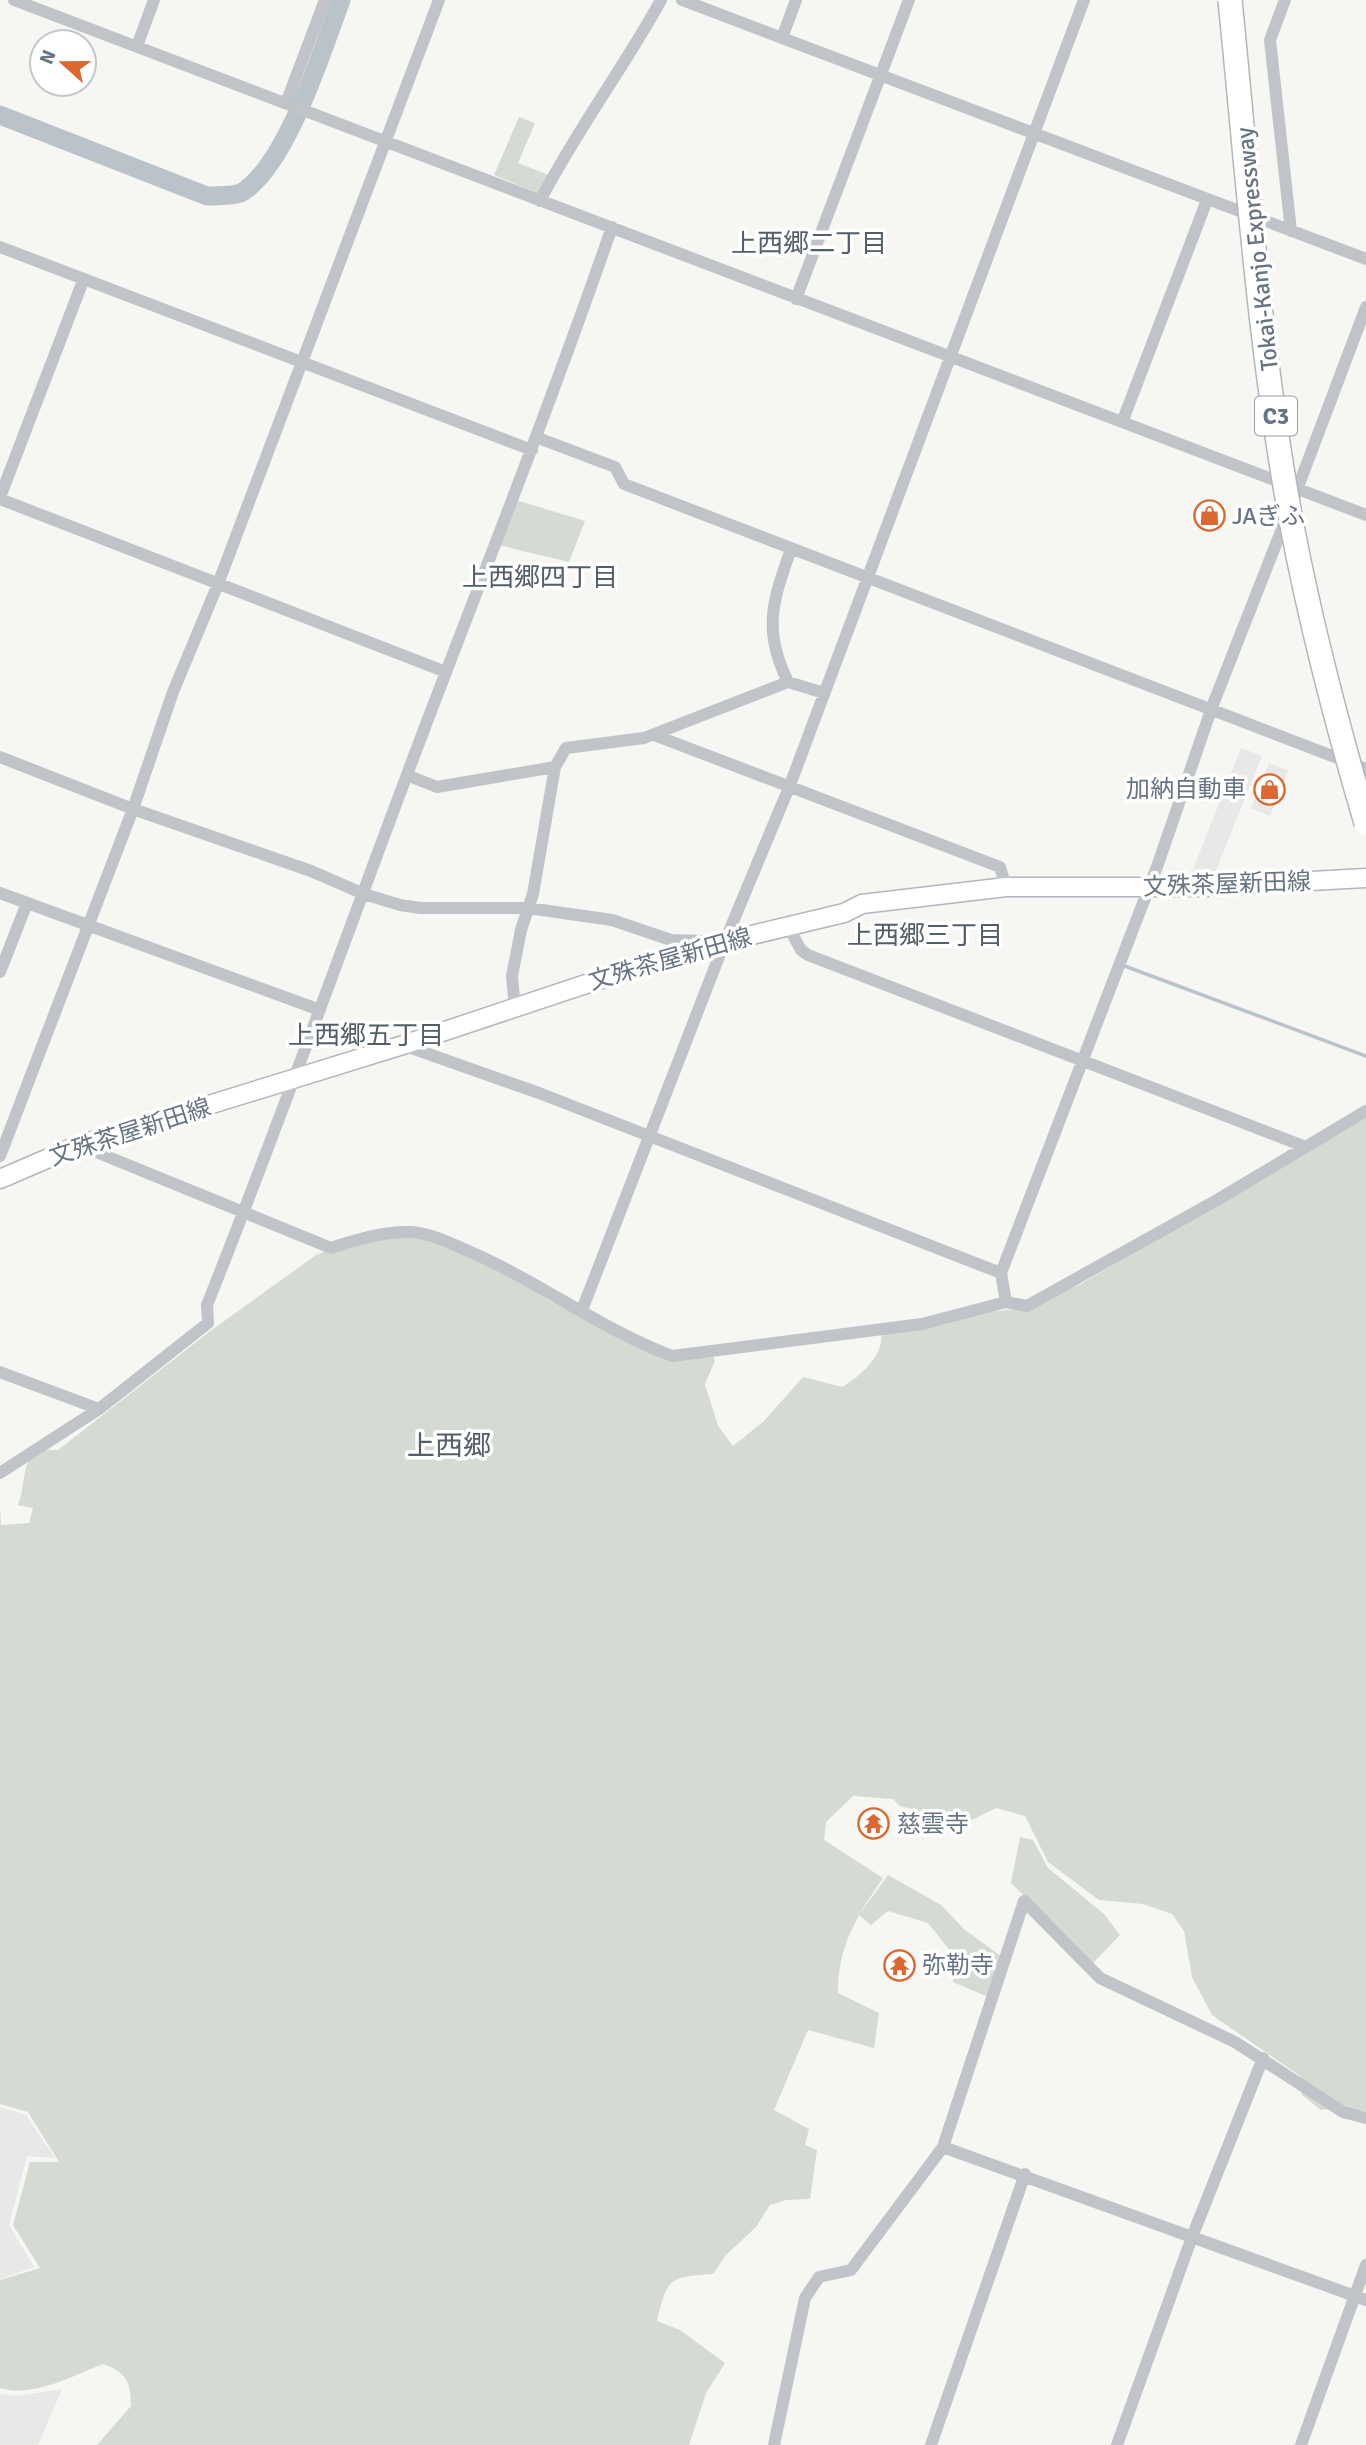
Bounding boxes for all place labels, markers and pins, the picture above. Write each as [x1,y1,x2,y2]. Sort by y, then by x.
shop icon: JAぎふ [1192,499,1226,533]
place label: JAぎふ [1232,501,1305,531]
shop icon: 加納自動車 [1252,772,1286,806]
place label: 加納自動車 [1126,774,1246,804]
temple icon: 慈雲寺 [857,1807,891,1841]
place label: 慈雲寺 [897,1809,969,1839]
temple icon: 弥勒寺 [882,1948,916,1982]
place label: 弥勒寺 [922,1950,994,1980]

